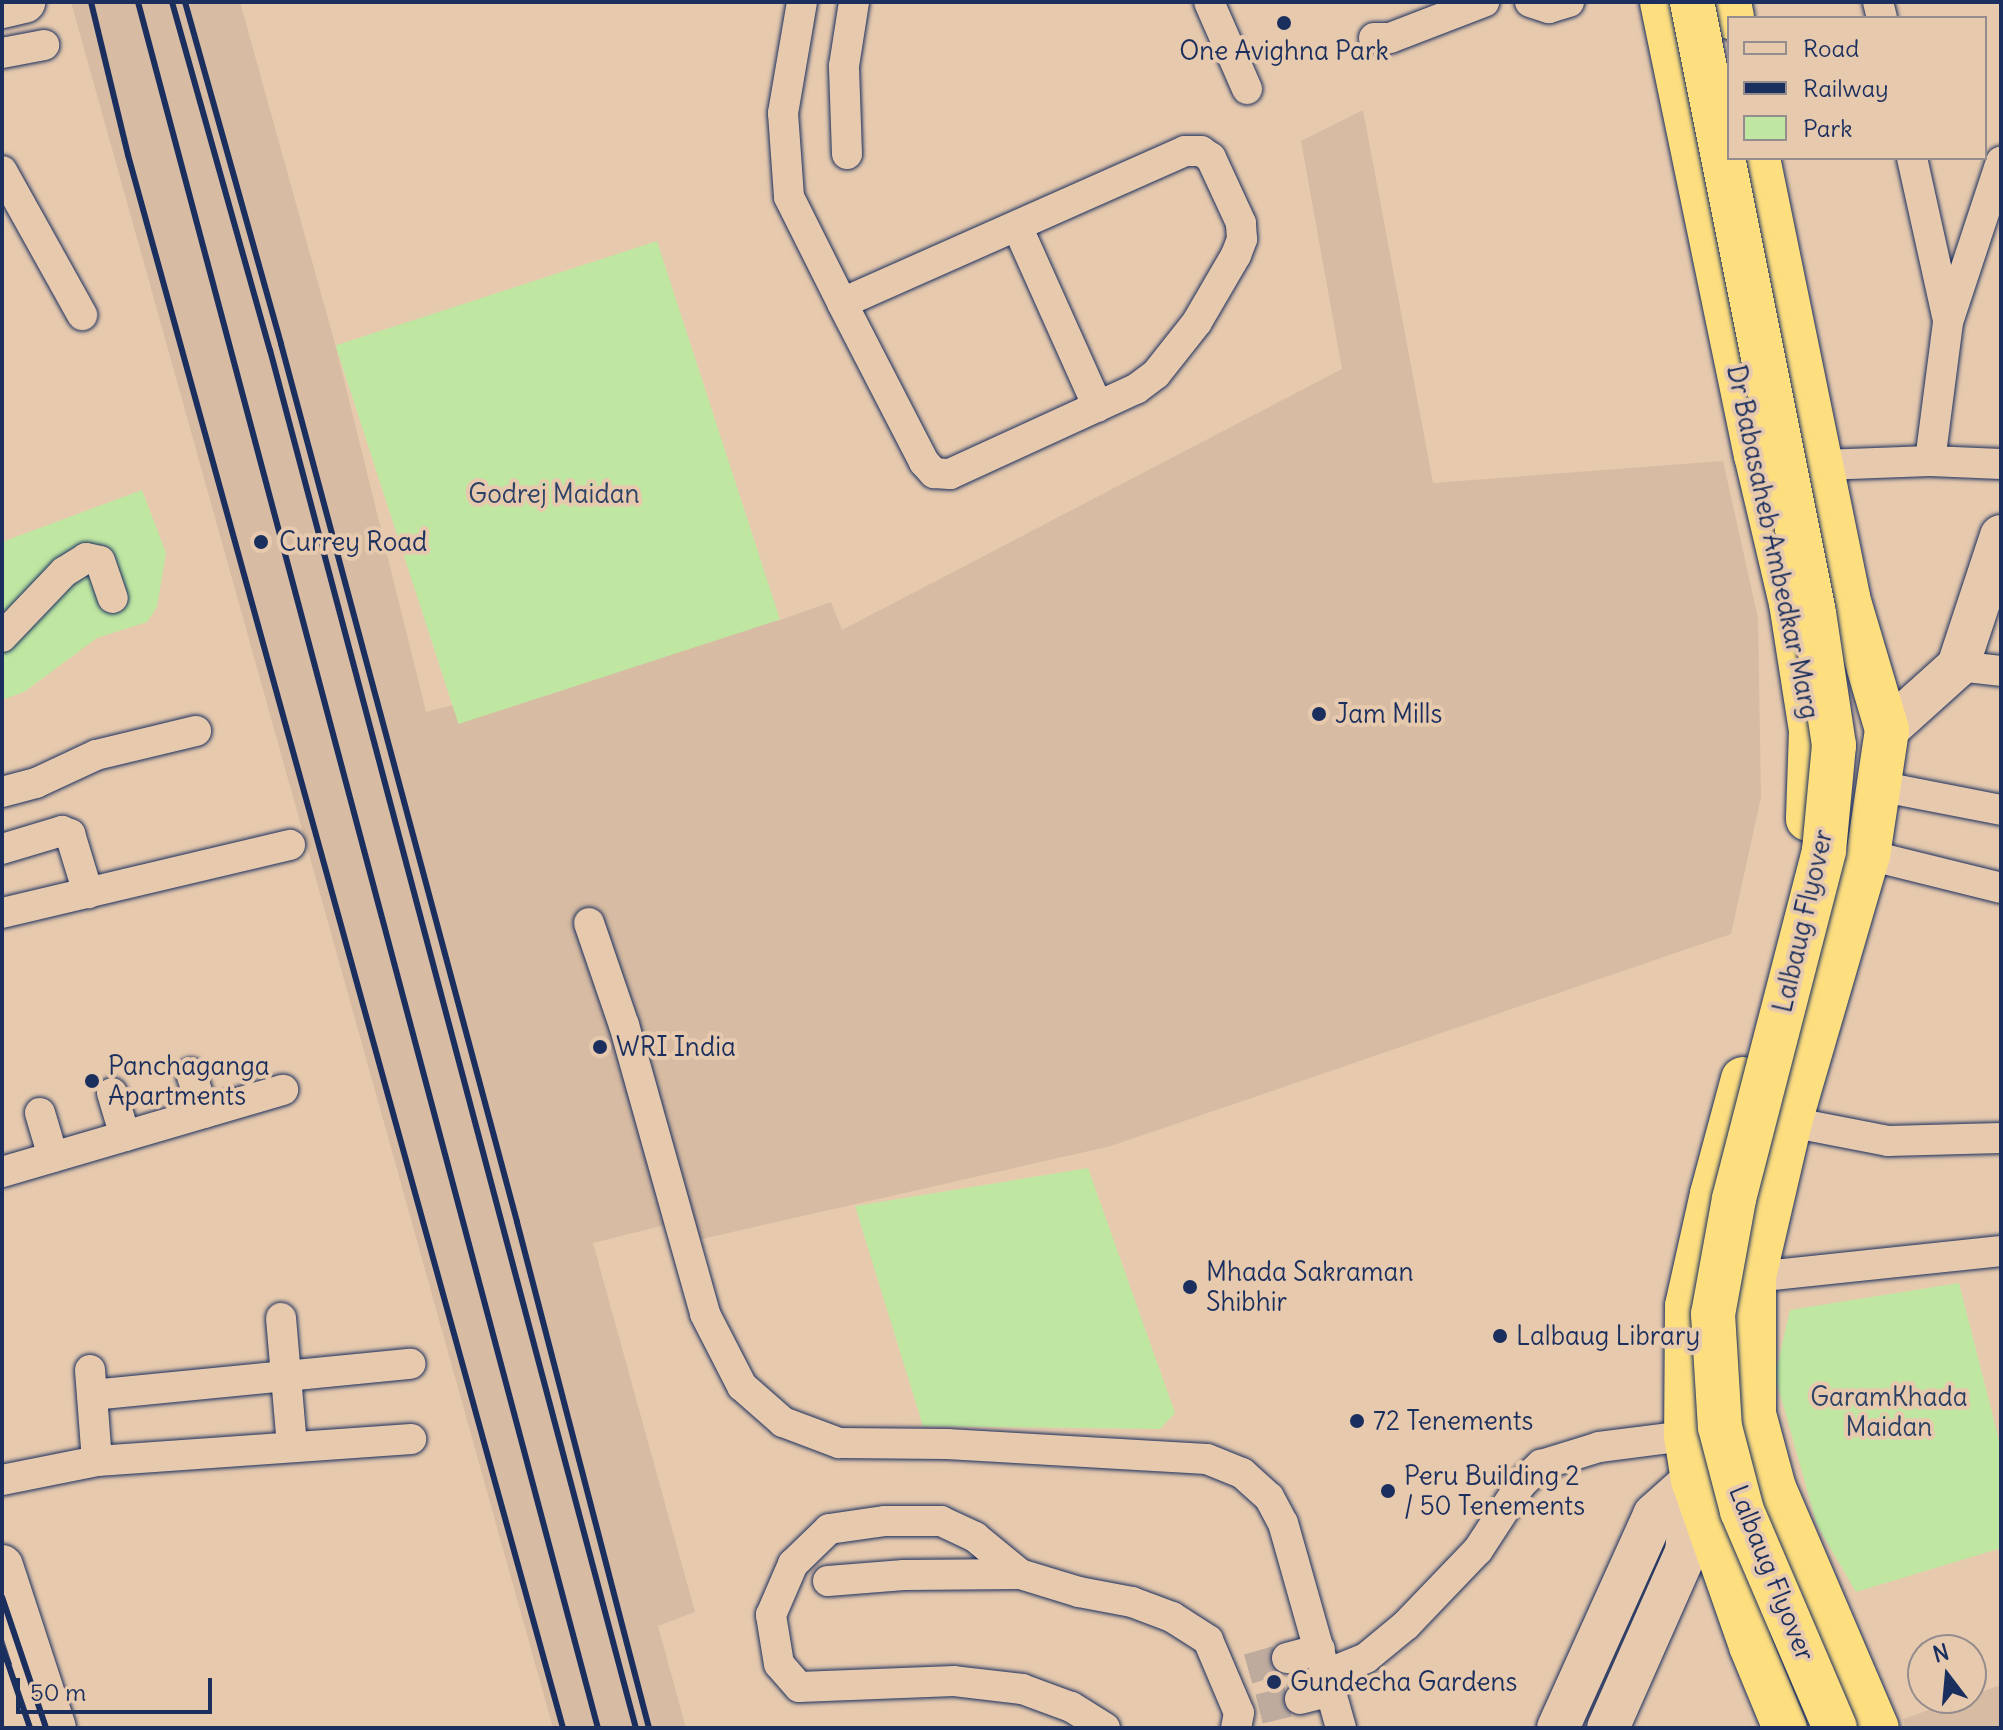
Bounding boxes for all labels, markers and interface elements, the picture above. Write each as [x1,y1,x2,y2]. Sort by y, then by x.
marker: One Avighna Park [1275,14,1293,32]
legend [1727,16,1987,160]
text: Road [1803,33,1859,63]
place label: One Avighna Park [1179,35,1389,67]
text: Railway [1803,73,1889,103]
text: Park [1803,113,1853,143]
street label: Dr Babasaheb Ambedkar Marg [1720,362,1826,722]
park label: Godrej Maidan [468,478,640,510]
place label: Currey Road [279,526,427,558]
marker: Currey Road [250,531,272,553]
place label: Jam Mills [1335,698,1442,730]
marker: Jam Mills [1310,705,1328,723]
street label: Lalbaug Flyover [1767,827,1839,1015]
place label: WRI India [616,1031,736,1063]
marker: WRI India [591,1038,609,1056]
place label: Panchaganga Apartments [108,1050,270,1112]
marker: Panchaganga Apartments [83,1072,101,1090]
place label: Mhada Sakraman Shibhir [1206,1256,1413,1318]
marker: Mhada Sakraman Shibhir [1181,1278,1199,1296]
place label: Lalbaug Library [1516,1320,1700,1352]
marker: Lalbaug Library [1491,1327,1509,1345]
park label: GaramKhada Maidan [1810,1381,1968,1442]
place label: 72 Tenements [1373,1405,1533,1437]
marker: 72 Tenements [1348,1412,1366,1430]
place label: Peru Building 2 / 50 Tenements [1404,1460,1585,1522]
street label: Lalbaug Flyover [1723,1481,1821,1665]
marker: Peru Building 2 / 50 Tenements [1379,1482,1397,1500]
north arrow [1907,1634,1987,1714]
text: N [1930,1637,1952,1668]
scale bar [20,1662,216,1712]
place label: Gundecha Gardens [1290,1666,1517,1698]
marker: Gundecha Gardens [1265,1673,1283,1691]
text: 50 m [30,1677,86,1707]

